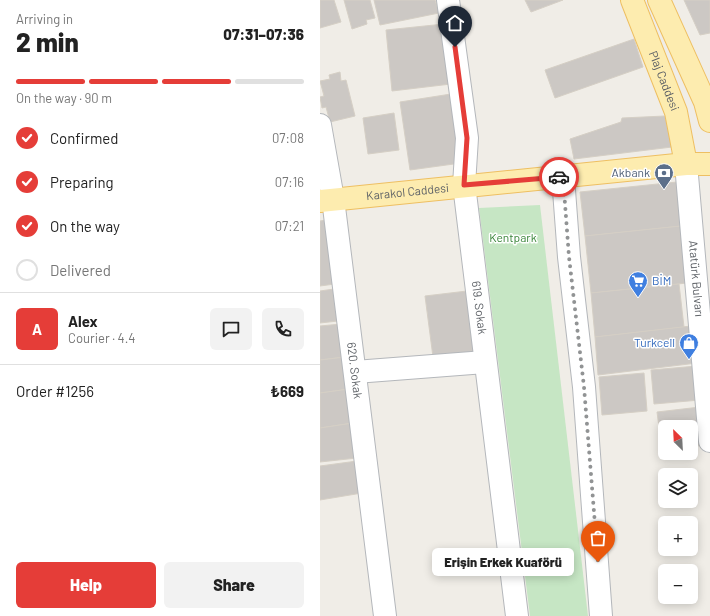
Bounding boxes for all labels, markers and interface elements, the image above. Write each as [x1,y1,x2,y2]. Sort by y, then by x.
pin [438,6,472,47]
text: Arriving in [16,11,73,27]
icon: home [444,12,466,34]
text: 07:31–07:36 [223,25,304,43]
text: 2 min [16,26,79,57]
street label: Plaj Caddesi [647,49,683,112]
text: On the way · 90 m [16,90,112,106]
icon: check [16,127,38,149]
text: Confirmed [50,129,118,147]
text: 07:08 [272,130,304,146]
courier [539,157,579,197]
bank icon: Akbank [653,162,675,190]
place label: Akbank [612,165,650,179]
icon: car [548,166,570,188]
icon: check [16,171,38,193]
text: Preparing [50,173,114,191]
text: 07:16 [275,174,304,190]
street label: Karakol Caddesi [365,180,450,202]
icon: check [16,215,38,237]
text: On the way [50,217,120,235]
text: 07:21 [275,218,304,234]
park label: Kentpark [489,230,537,244]
street label: Atatürk Bulvarı [687,240,707,317]
text: Delivered [50,261,111,279]
supermarket icon: BİM [627,270,649,298]
place label: BİM [652,273,671,287]
street label: 619. Sokak [470,280,490,335]
button: chat [210,308,252,350]
button: phone [262,308,304,350]
text: Alex [68,312,98,330]
text: A [32,320,42,338]
text: Courier · 4.4 [68,330,136,346]
shop icon: Turkcell [678,332,700,360]
place label: Turkcell [634,335,675,349]
street label: 620. Sokak [345,341,366,399]
text: Order #1256 [16,382,94,400]
text: ₺669 [270,382,304,400]
north arrow [658,420,698,460]
map controls [658,420,698,604]
button: layers [658,468,698,508]
button: + [658,516,698,556]
pin [581,521,615,562]
icon: bag [587,527,609,549]
callout: Erişin Erkek Kuaförü [432,548,574,576]
text: Erişin Erkek Kuaförü [444,554,562,570]
button: Help [16,562,156,608]
button: Share [164,562,304,608]
button: − [658,564,698,604]

